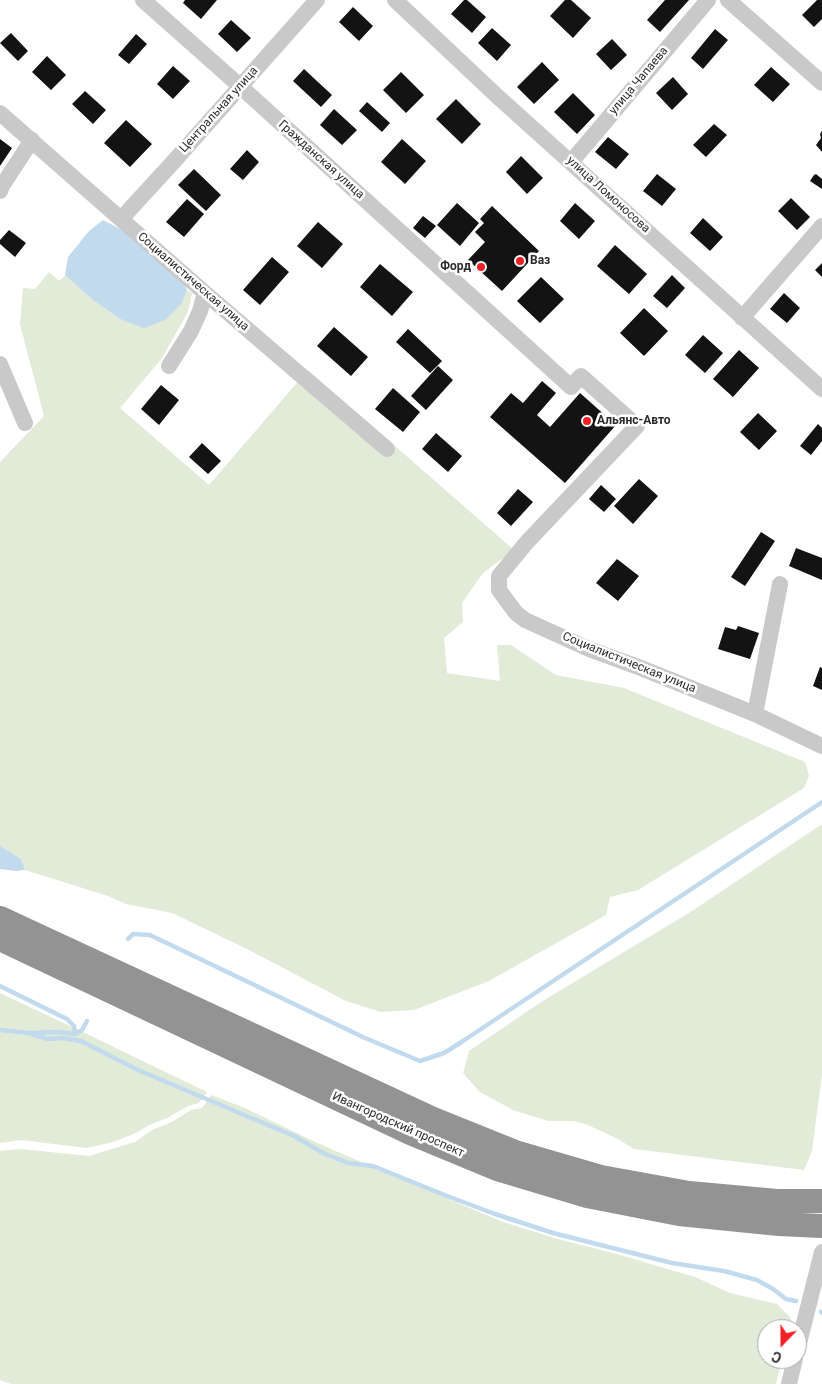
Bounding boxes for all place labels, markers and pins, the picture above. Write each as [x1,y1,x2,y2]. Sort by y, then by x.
place label: Ваз [530,254,550,268]
marker: Ваз [514,255,526,267]
place label: Форд [440,260,471,274]
marker: Форд [475,261,487,273]
place label: Альянс-Авто [597,414,671,428]
marker: Альянс-Авто [581,415,593,427]

